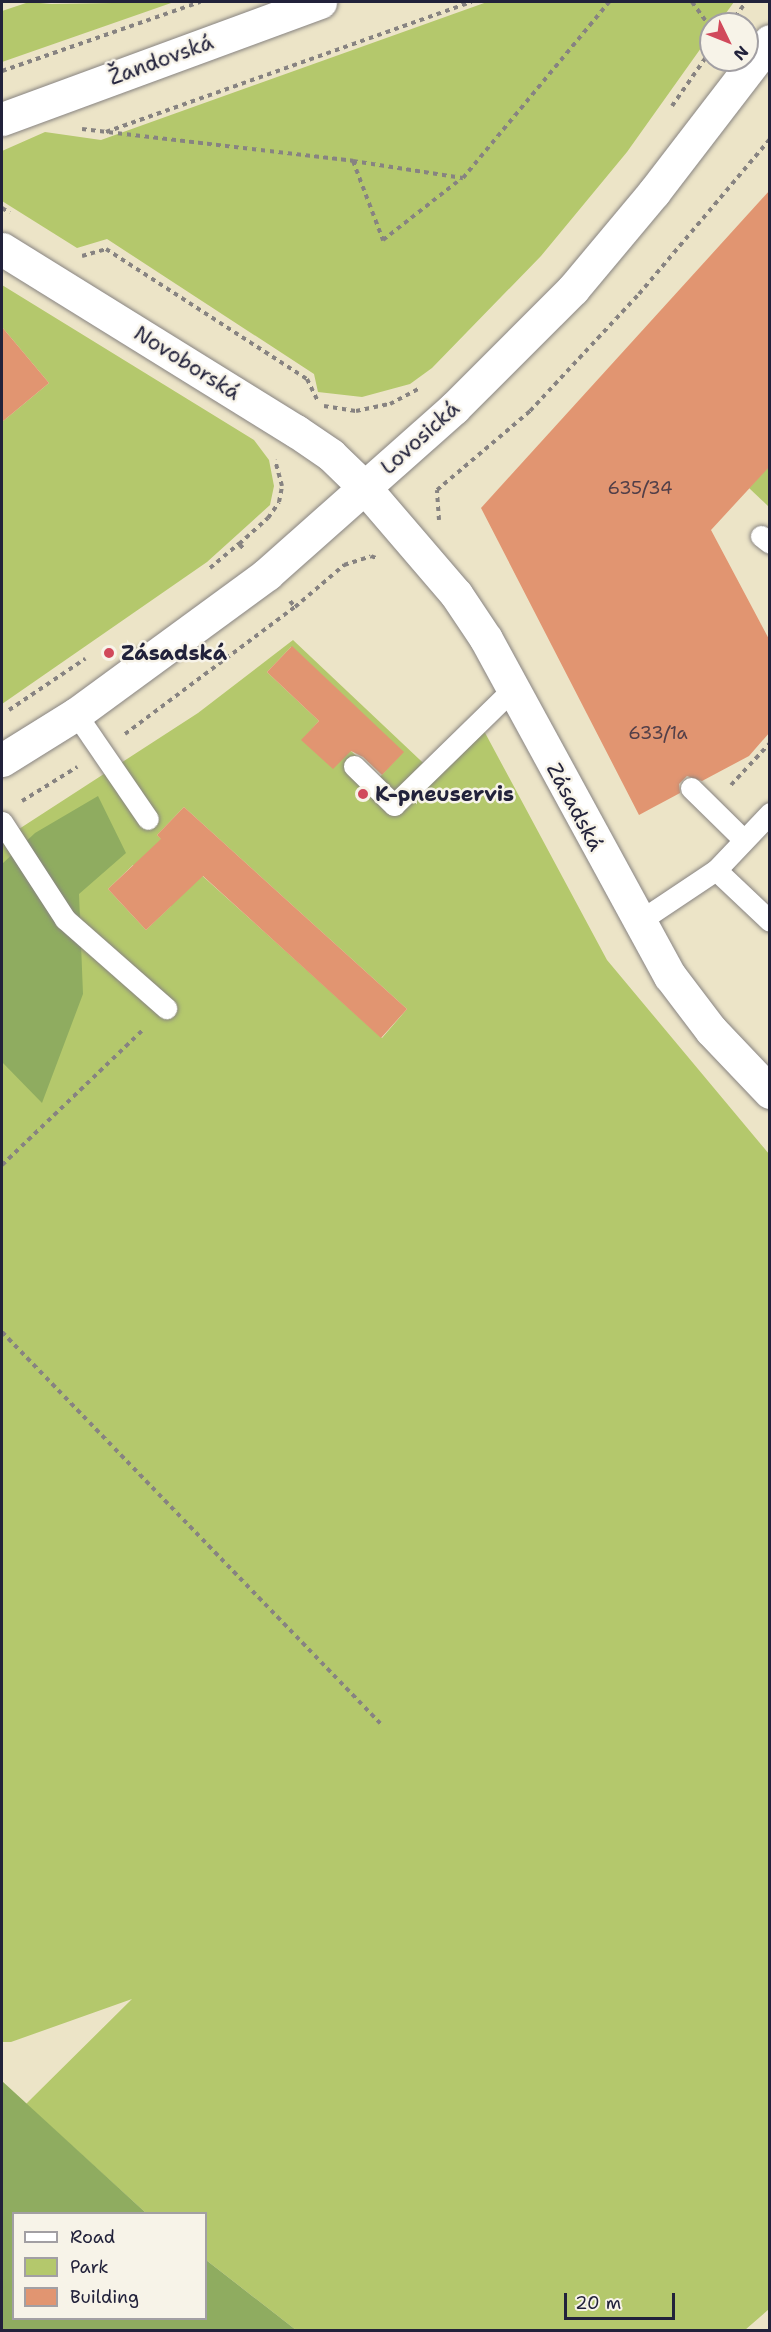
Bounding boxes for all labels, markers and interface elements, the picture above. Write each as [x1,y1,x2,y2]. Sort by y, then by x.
north arrow [699,12,759,72]
street label: Žandovská [105,29,217,91]
text: N [729,41,753,65]
street label: Novoborská [129,320,245,406]
street label: Lovosická [375,396,465,480]
house number: 635/34 [607,477,673,499]
place label: Zásadská [121,640,227,666]
marker: Zásadská [102,646,116,660]
house number: 633/1a [628,722,688,744]
street label: Zásadská [541,759,609,855]
place label: K-pneuservis [375,781,514,807]
marker: K-pneuservis [356,787,370,801]
legend [12,2212,207,2320]
text: Road [70,2225,115,2249]
text: Park [70,2255,109,2279]
scale bar [567,2281,678,2319]
text: Building [70,2285,139,2309]
text: 20 m [575,2291,621,2315]

